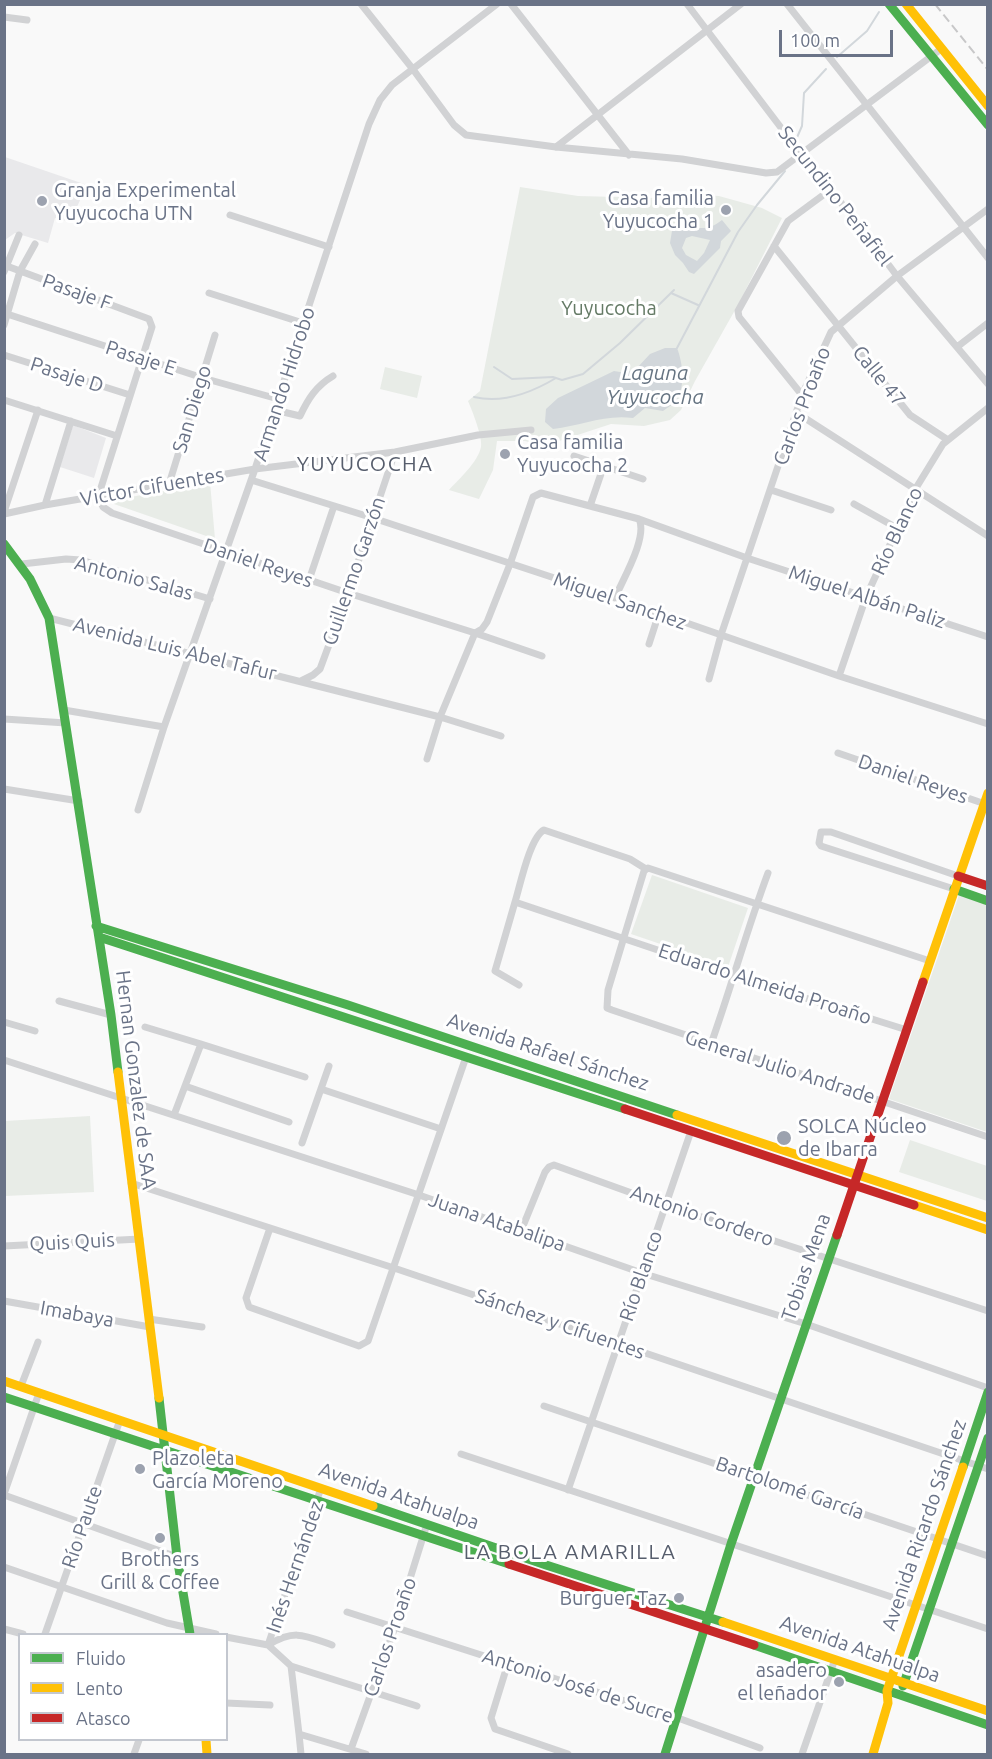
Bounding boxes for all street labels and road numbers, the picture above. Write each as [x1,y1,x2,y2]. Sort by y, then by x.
street label: Secundino Peñafiel [773,121,897,271]
street label: Pasaje F [39,268,115,316]
street label: Armando Hidrobo [248,304,320,464]
street label: Pasaje E [103,335,179,381]
street label: Calle 47 [847,341,911,411]
street label: Carlos Proaño [768,343,836,469]
street label: Pasaje D [27,352,107,398]
street label: San Diego [167,362,217,456]
street label: Victor Cifuentes [78,463,226,511]
street label: Río Blanco [866,483,928,579]
street label: Guillermo Garzón [317,494,391,648]
street label: Daniel Reyes [200,533,316,593]
street label: Antonio Salas [72,551,196,605]
street label: Miguel Albán Paliz [785,560,949,634]
street label: Miguel Sanchez [550,567,690,635]
street label: Avenida Luis Abel Tafur [71,612,279,686]
street label: Daniel Reyes [855,749,971,809]
street label: Eduardo Almeida Proaño [655,938,875,1030]
street label: Hernan Gonzalez de SAA [111,969,161,1191]
street label: Avenida Rafael Sánchez [444,1008,652,1096]
street label: General Julio Andrade [682,1025,878,1109]
street label: Antonio Cordero [627,1180,777,1252]
street label: Juana Atabalipa [425,1187,569,1257]
street label: Tobias Mena [776,1210,836,1324]
street label: Quis Quis [29,1228,115,1256]
street label: Río Blanco [614,1228,668,1324]
street label: Sánchez y Cifuentes [472,1284,648,1364]
street label: Imabaya [38,1296,116,1332]
street label: Avenida Ricardo Sánchez [877,1416,971,1634]
street label: Bartolomé García [713,1451,867,1525]
street label: Avenida Atahualpa [316,1457,482,1535]
street label: Río Paute [57,1482,107,1572]
street label: Inés Hernández [261,1498,329,1636]
street label: Carlos Proaño [358,1574,422,1700]
street label: Avenida Atahualpa [777,1610,943,1688]
street label: Antonio José de Sucre [479,1644,677,1728]

